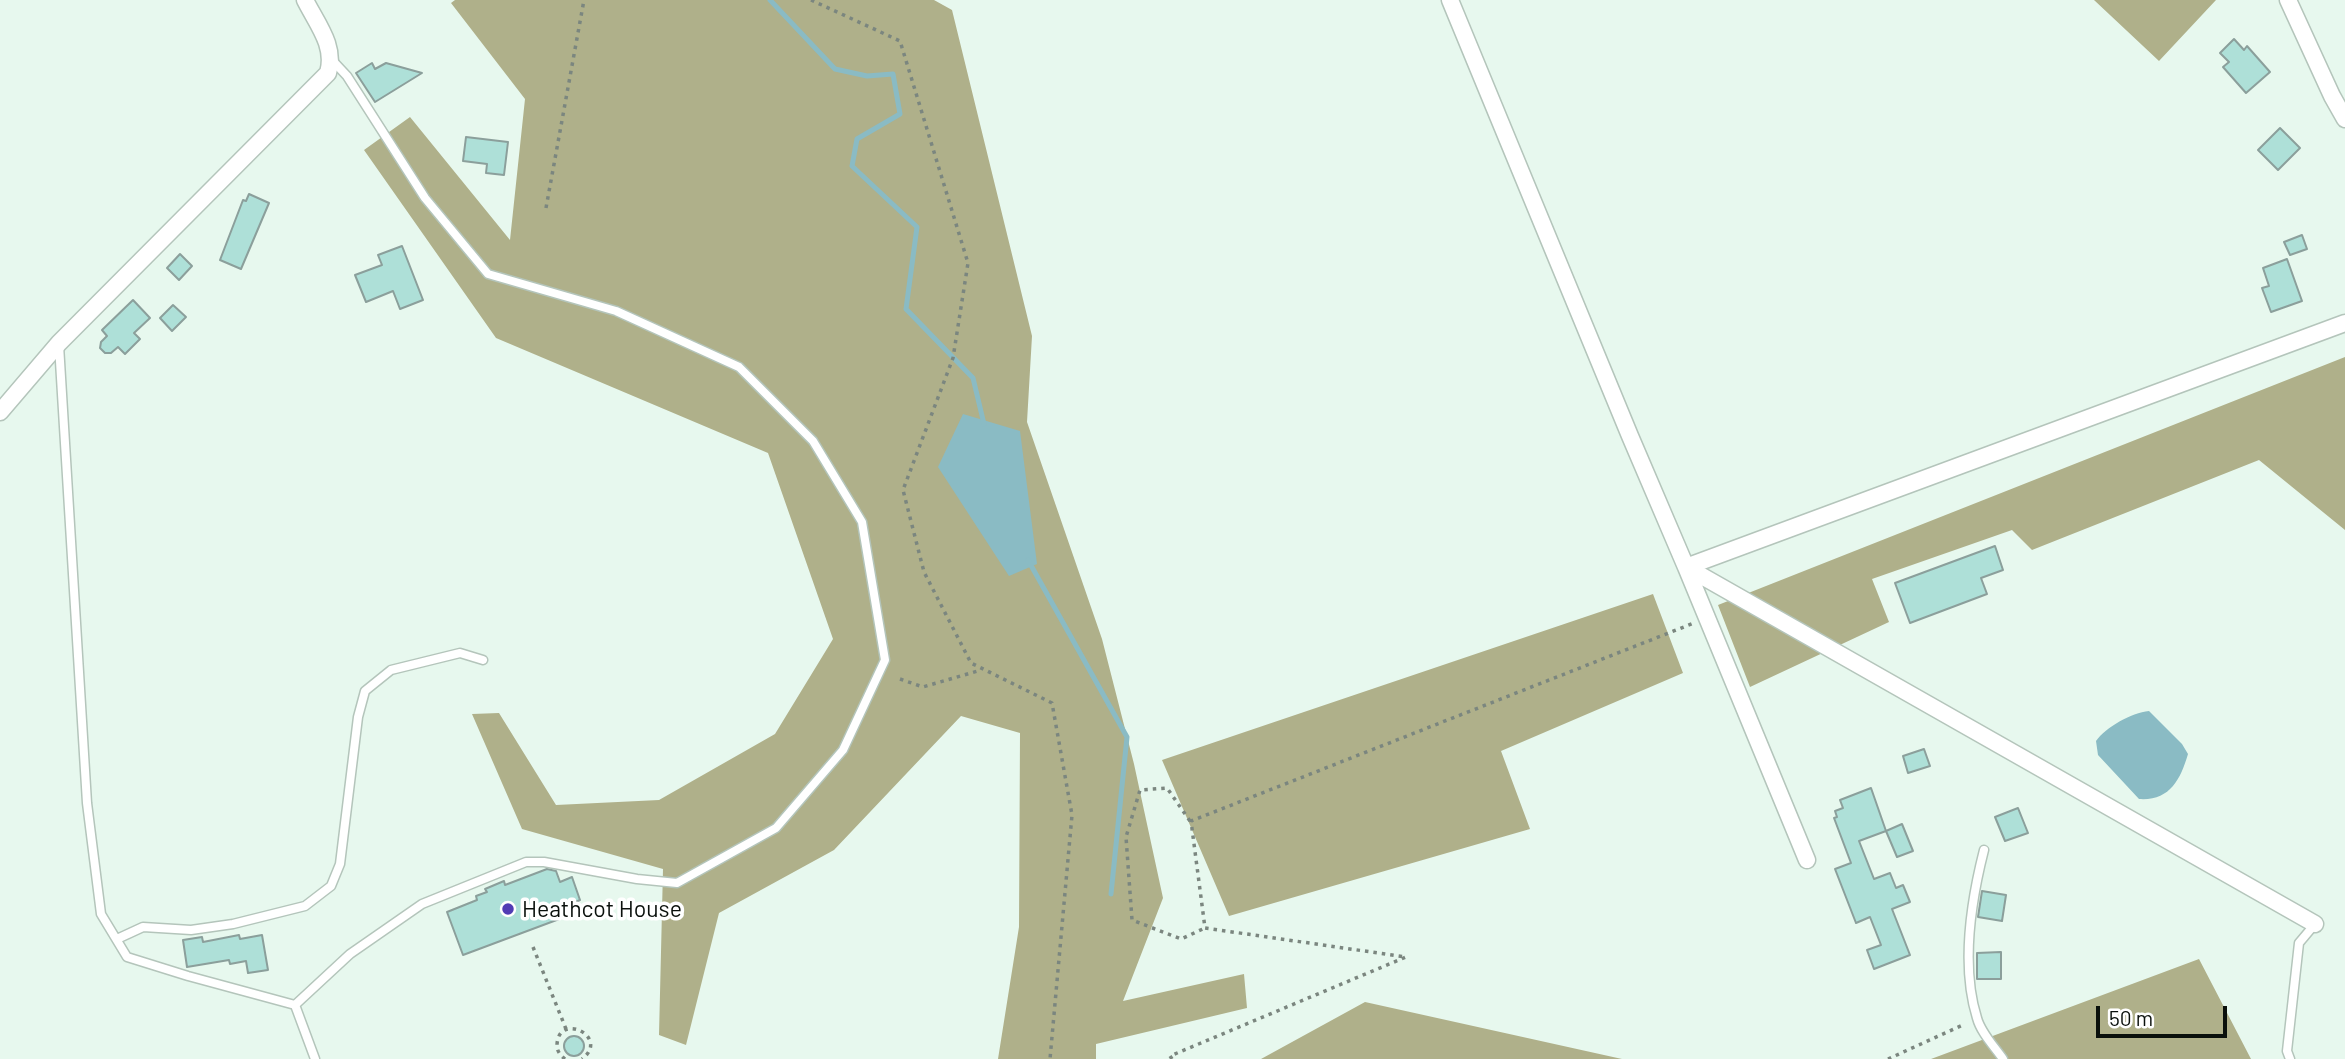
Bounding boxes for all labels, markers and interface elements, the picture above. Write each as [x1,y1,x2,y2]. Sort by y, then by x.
place label: Heathcot House [522,895,682,923]
marker: Heathcot House [500,901,516,917]
scale bar [2100,992,2231,1036]
text: 50 m [2109,1005,2153,1030]

